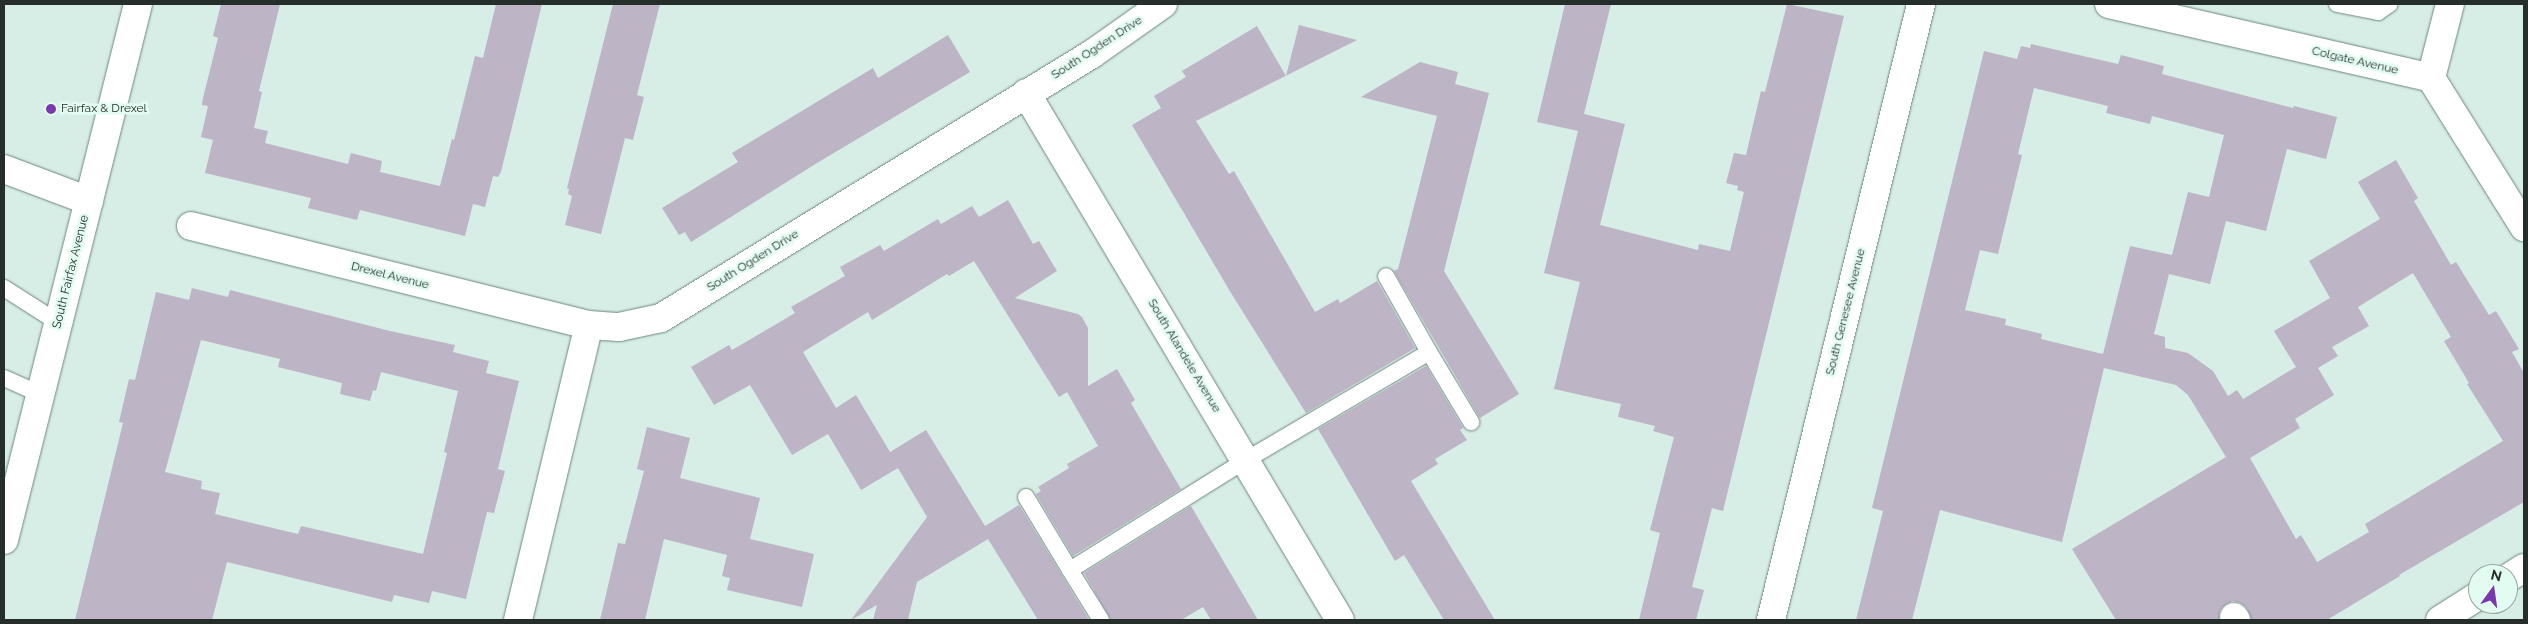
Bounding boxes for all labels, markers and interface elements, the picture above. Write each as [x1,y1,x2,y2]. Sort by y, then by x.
street label: South Ogden Drive [1049,13,1145,83]
street label: Colgate Avenue [2310,44,2400,78]
place label: Fairfax & Drexel [61,102,147,116]
marker: Fairfax & Drexel [45,103,57,115]
street label: South Fairfax Avenue [50,214,92,330]
street label: South Ogden Drive [705,227,801,295]
street label: South Genesee Avenue [1823,247,1869,377]
street label: Drexel Avenue [349,259,431,293]
street label: South Alandele Avenue [1144,296,1224,416]
north arrow [2468,564,2518,614]
text: N [2489,566,2504,584]

